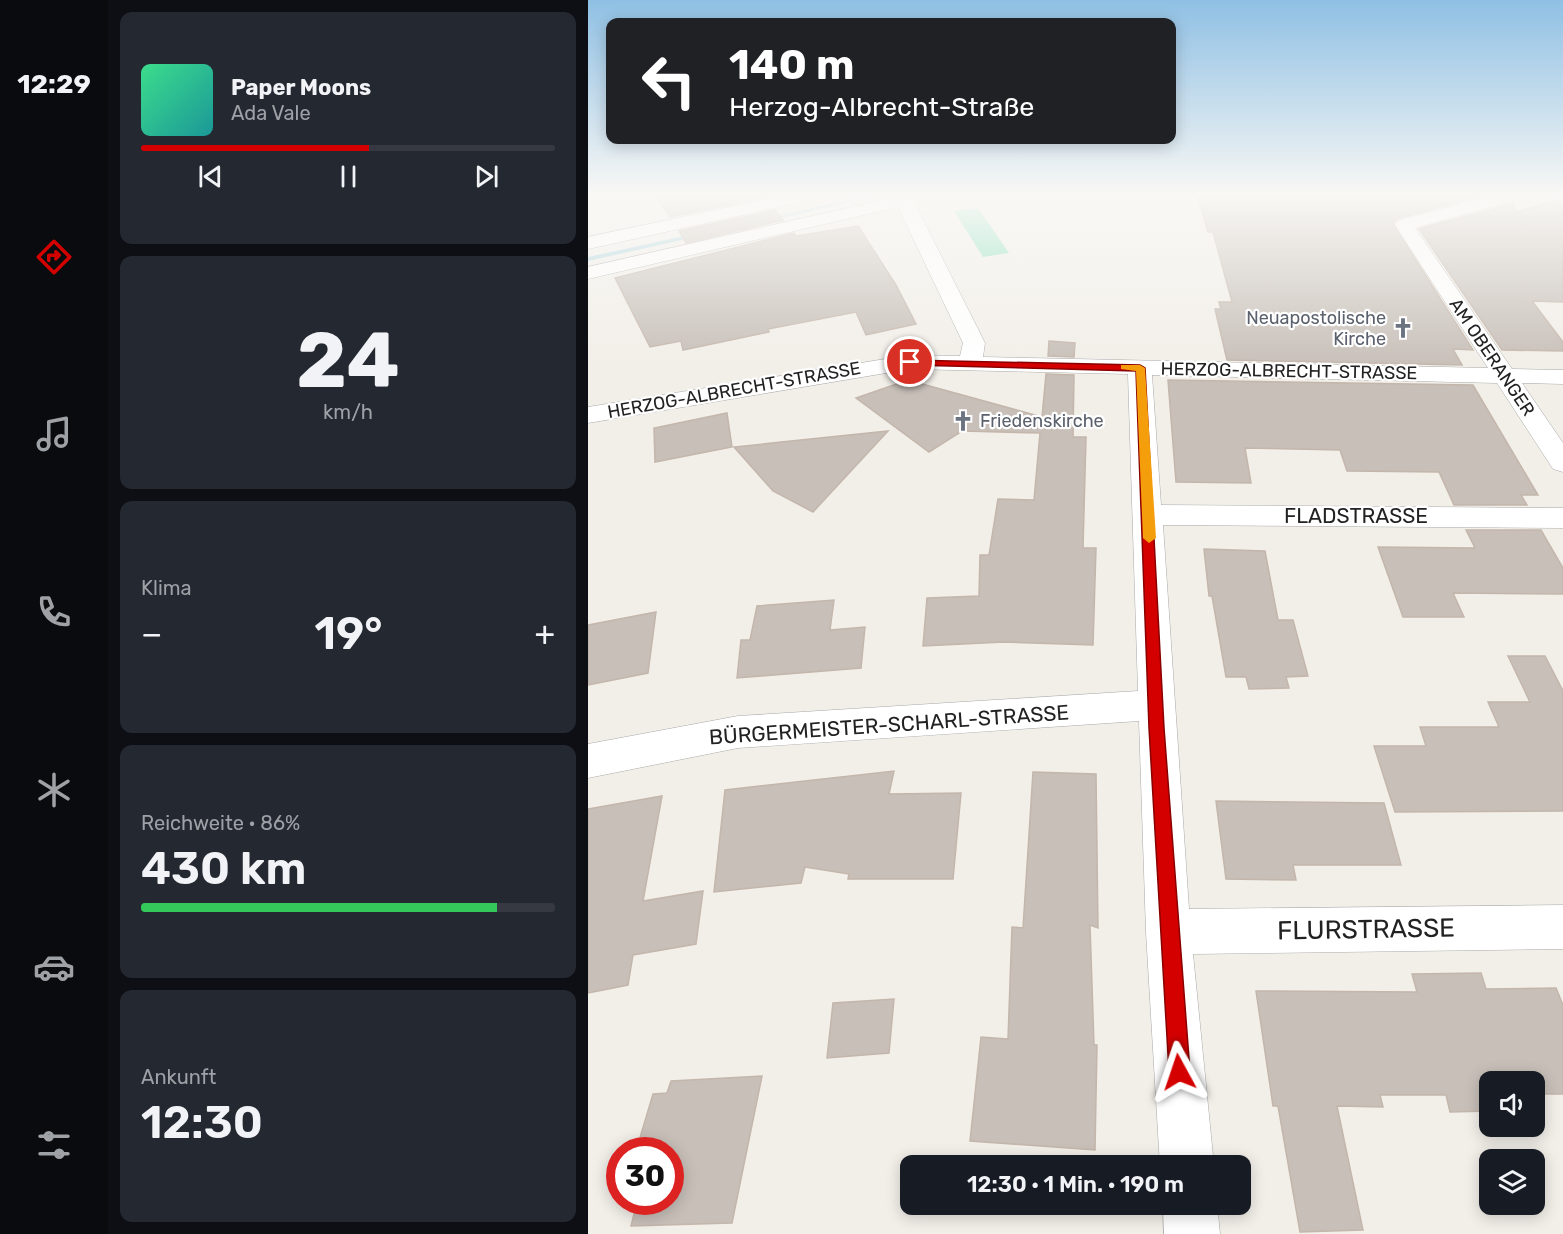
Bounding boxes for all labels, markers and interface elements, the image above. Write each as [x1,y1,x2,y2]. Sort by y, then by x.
text: 140 m [729,40,855,90]
icon: left [630,42,708,120]
text: 12:29 [17,68,91,100]
text: Paper Moons [231,74,371,101]
text: Herzog-Albrecht-Straße [729,91,1034,123]
text: Ada Vale [231,101,311,125]
icon: previous [194,160,227,193]
icon: pause [332,160,365,193]
icon: next [470,160,503,193]
icon: directions [33,236,75,278]
street label: AM OBERANGER [1445,294,1540,420]
place label: Neuapostolische Kirche [1246,307,1386,350]
text: 24 [296,314,400,407]
church icon: Neuapostolische Kirche [1391,316,1415,340]
pin [884,336,935,387]
icon: arrive [893,345,926,378]
street label: HERZOG-ALBRECHT-STRASSE [606,357,862,423]
street label: HERZOG-ALBRECHT-STRASSE [1160,358,1418,384]
text: km/h [323,400,373,424]
church icon: Friedenskirche [951,409,975,433]
place label: Friedenskirche [980,410,1104,432]
icon: music [33,413,75,455]
street label: FLADSTRASSE [1284,503,1428,528]
text: Klima [141,576,192,600]
icon: phone [33,591,75,633]
text: 19° [314,607,382,660]
text: − [141,614,162,653]
text: + [534,614,555,653]
street label: BÜRGERMEISTER-SCHARL-STRASSE [708,699,1070,750]
icon: climate [33,769,75,811]
text: Reichweite · 86% [141,811,300,835]
text: 430 km [141,842,306,895]
street label: FLURSTRASSE [1277,912,1455,947]
icon: car [33,946,75,988]
position arrow [1147,1040,1211,1104]
text: Ankunft [141,1065,216,1089]
map controls [1479,1071,1545,1215]
button: sound [1479,1071,1545,1137]
text: 12:30 [141,1096,263,1149]
icon: filters [33,1124,75,1166]
speed limit sign: 30 [606,1137,684,1215]
button: layers [1479,1149,1545,1215]
text: 12:30 · 1 Min. · 190 m [967,1171,1184,1198]

